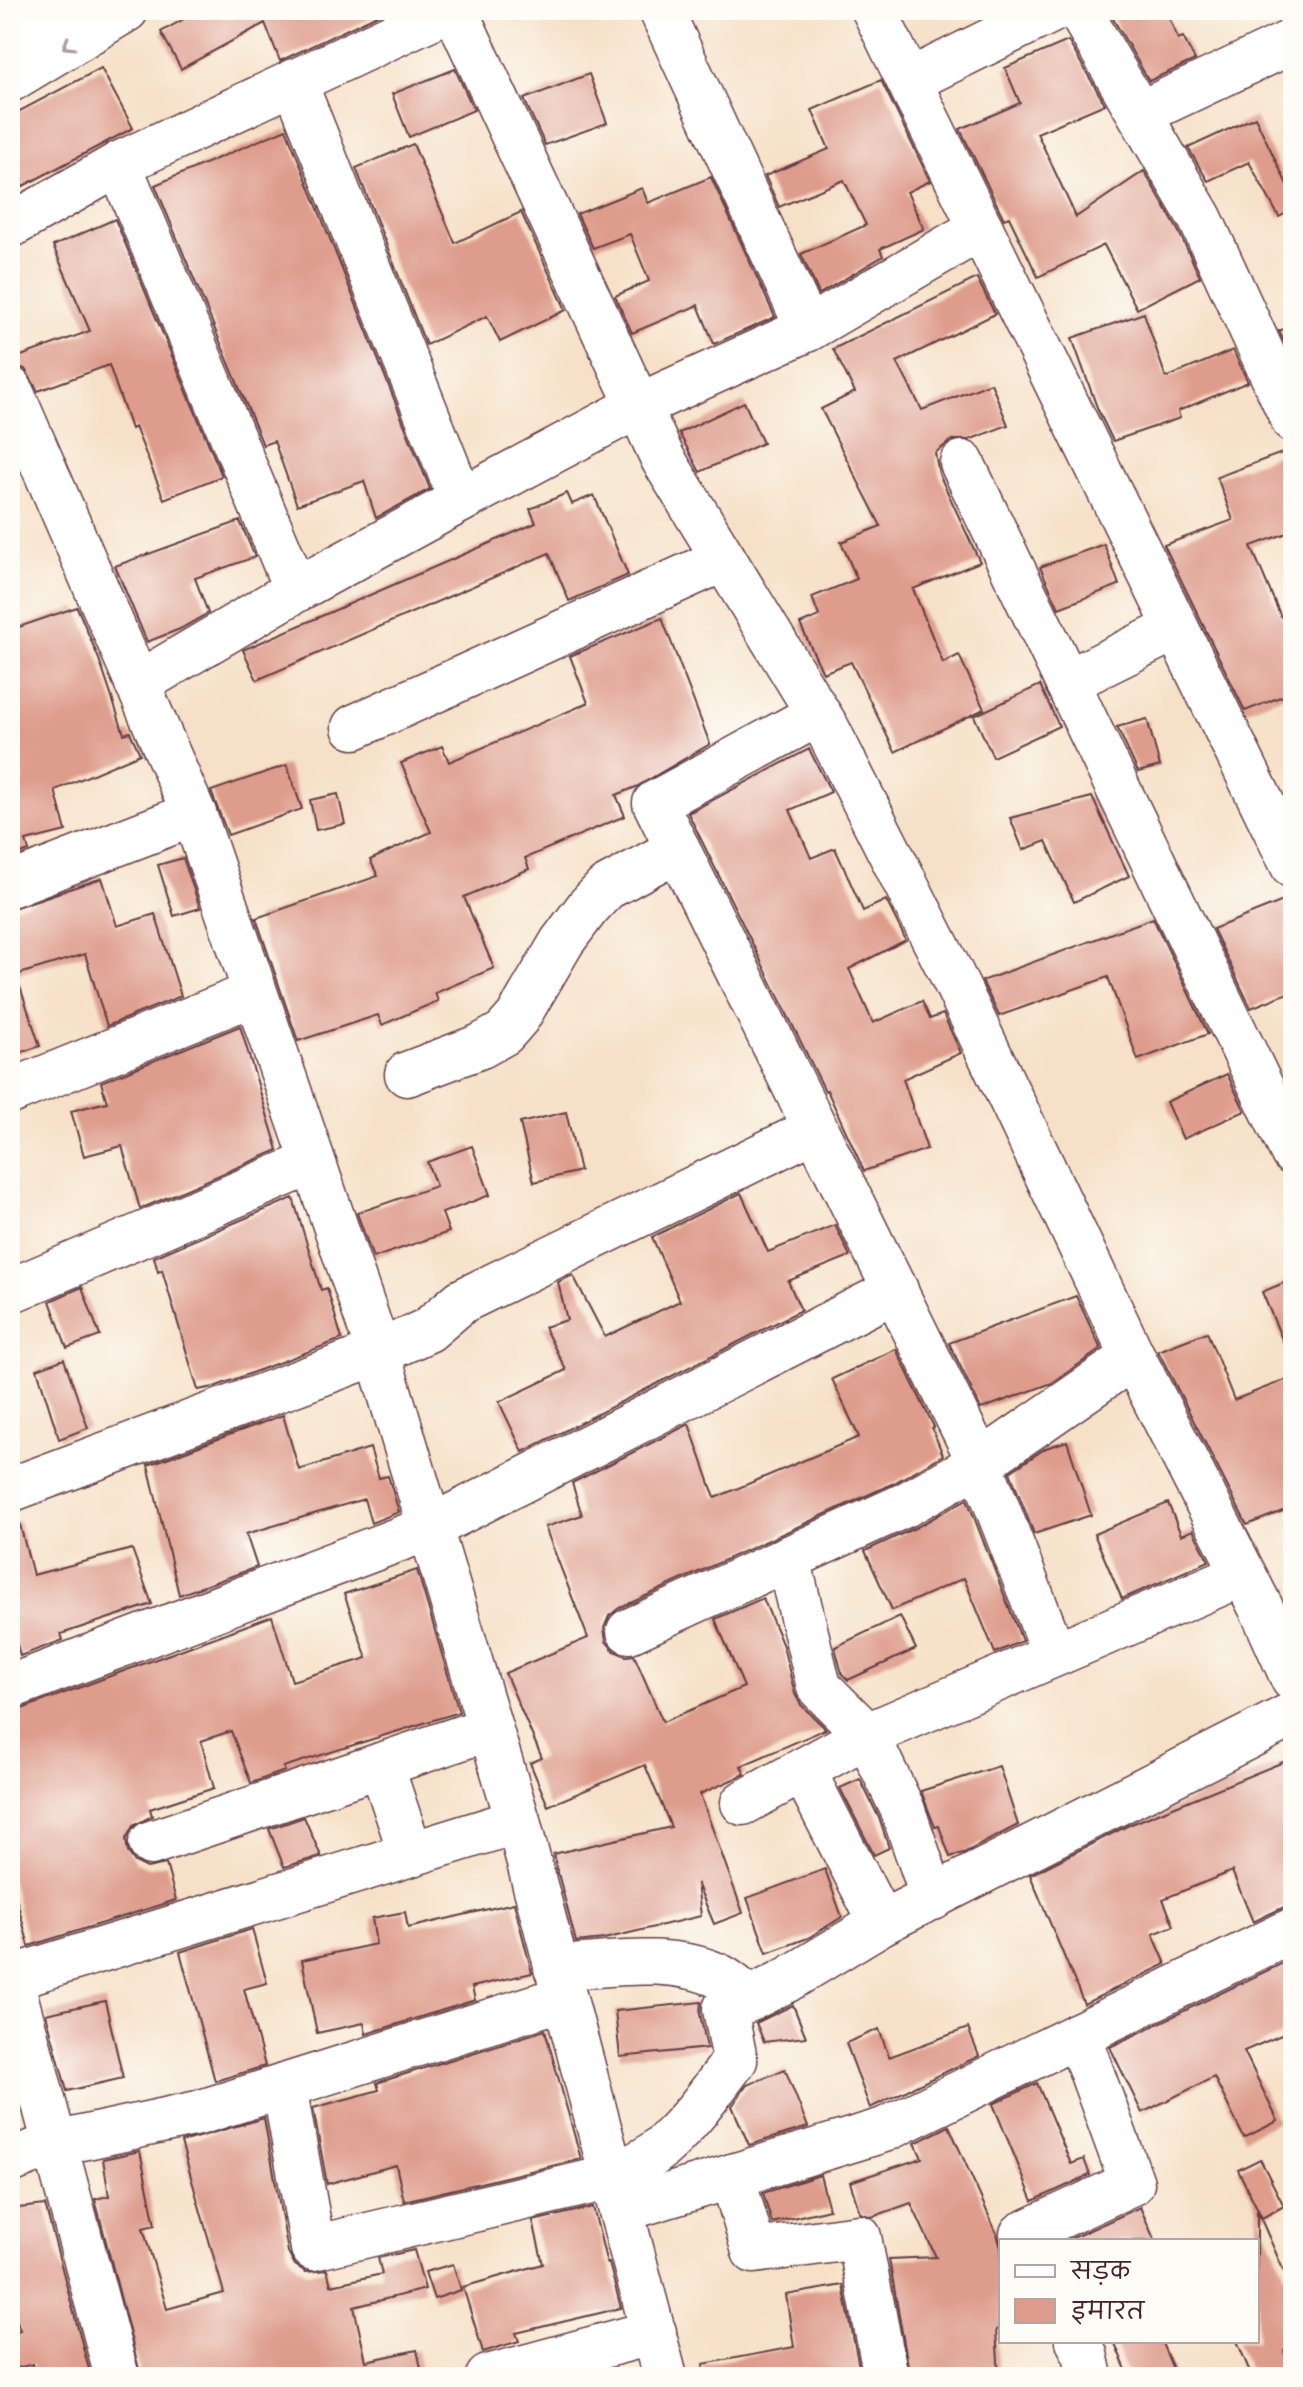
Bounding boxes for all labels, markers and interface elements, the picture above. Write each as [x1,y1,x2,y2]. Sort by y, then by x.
one-way arrow [62,35,77,51]
legend [999,2239,1259,2343]
text: सड़क [1069,2251,1132,2287]
text: इमारत [1071,2291,1146,2327]

